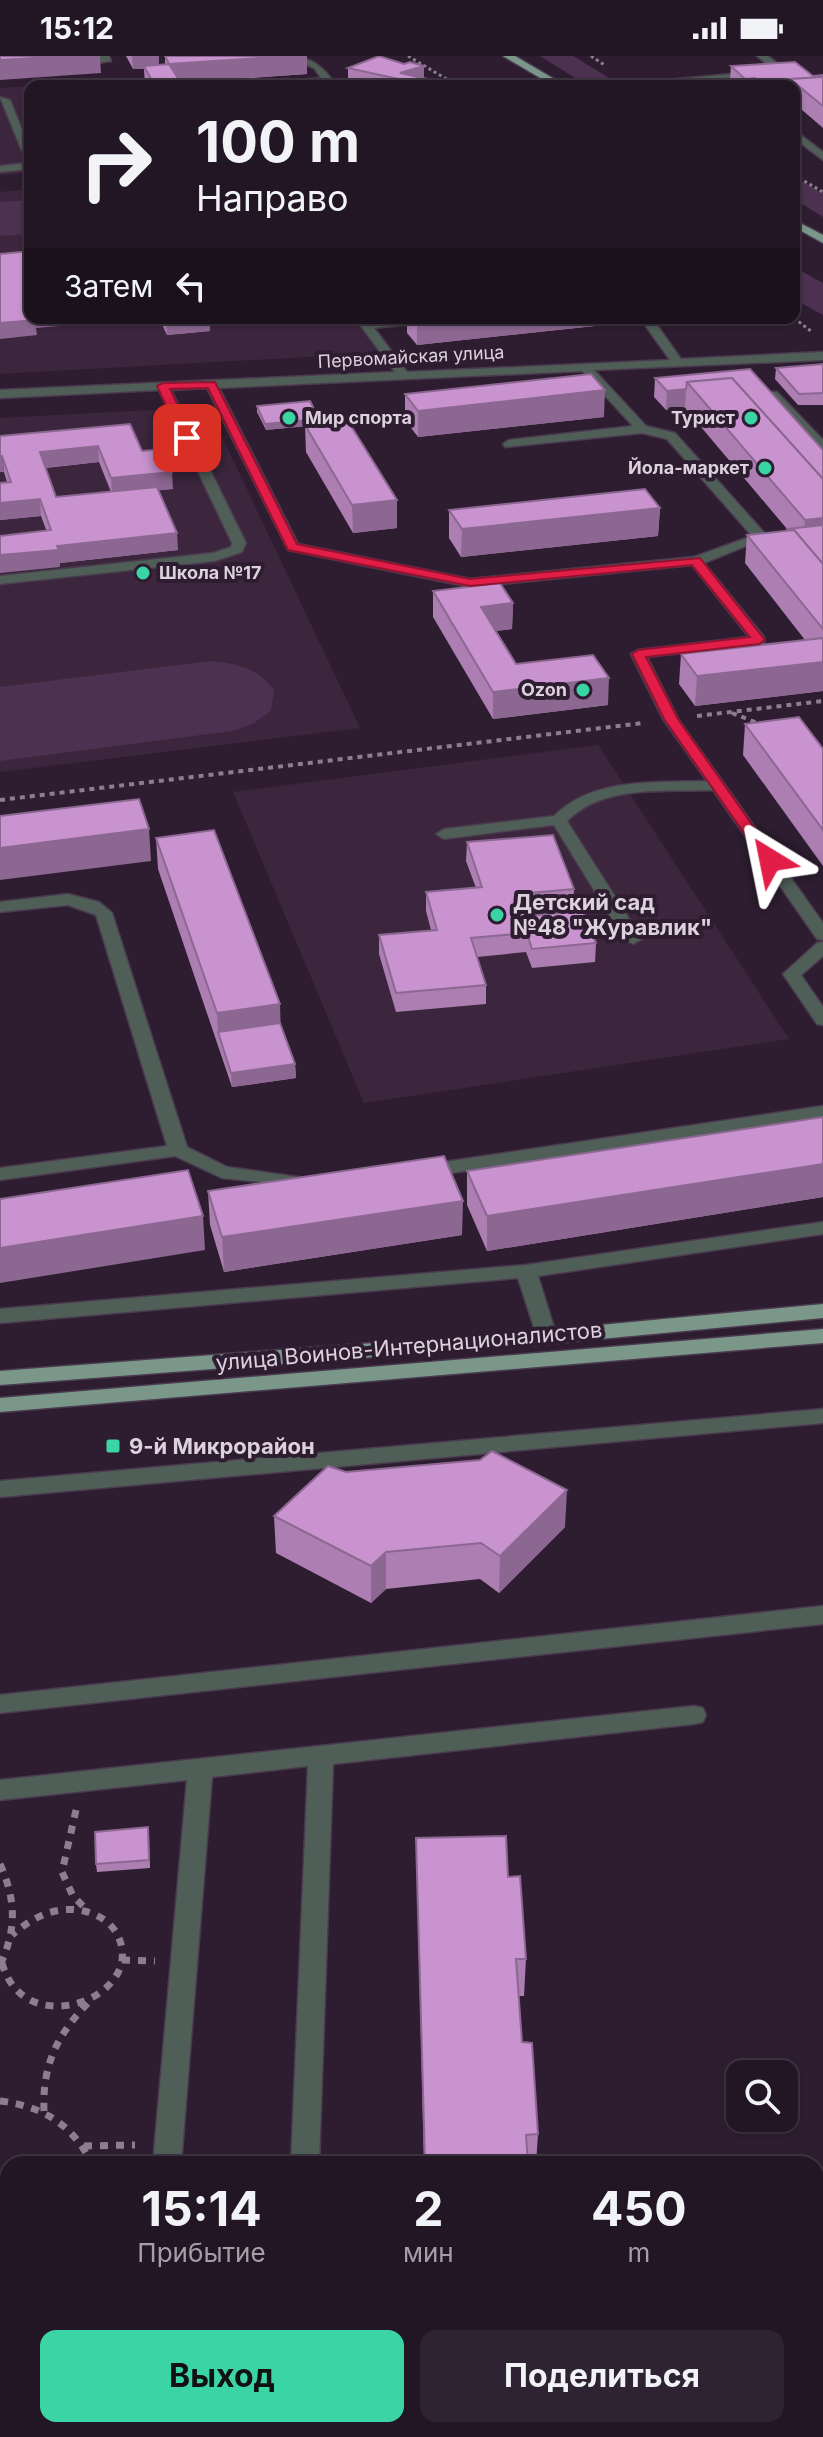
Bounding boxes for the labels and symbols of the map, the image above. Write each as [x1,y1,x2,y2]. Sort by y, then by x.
street label: Первомайская улица [317,341,505,372]
pin [153,404,221,472]
place label: Мир спорта [305,407,412,428]
place label: Турист [671,407,735,428]
marker: Мир спорта [280,409,298,427]
marker: Турист [742,409,760,427]
place label: Йола-маркет [628,457,749,478]
marker: Йола-маркет [756,459,774,477]
place label: Школа №17 [159,562,262,583]
marker: Школа №17 [134,564,152,582]
place label: Ozon [521,679,567,700]
marker: Ozon [574,681,592,699]
position arrow [728,818,812,902]
place label: Детский сад №48 "Журавлик" [513,889,712,940]
marker: Детский сад №48 "Журавлик" [488,906,506,924]
street label: улица Воинов-Интернационалистов [215,1316,603,1376]
place label: 9-й Микрорайон [129,1433,315,1459]
marker: 9-й Микрорайон [104,1437,122,1455]

